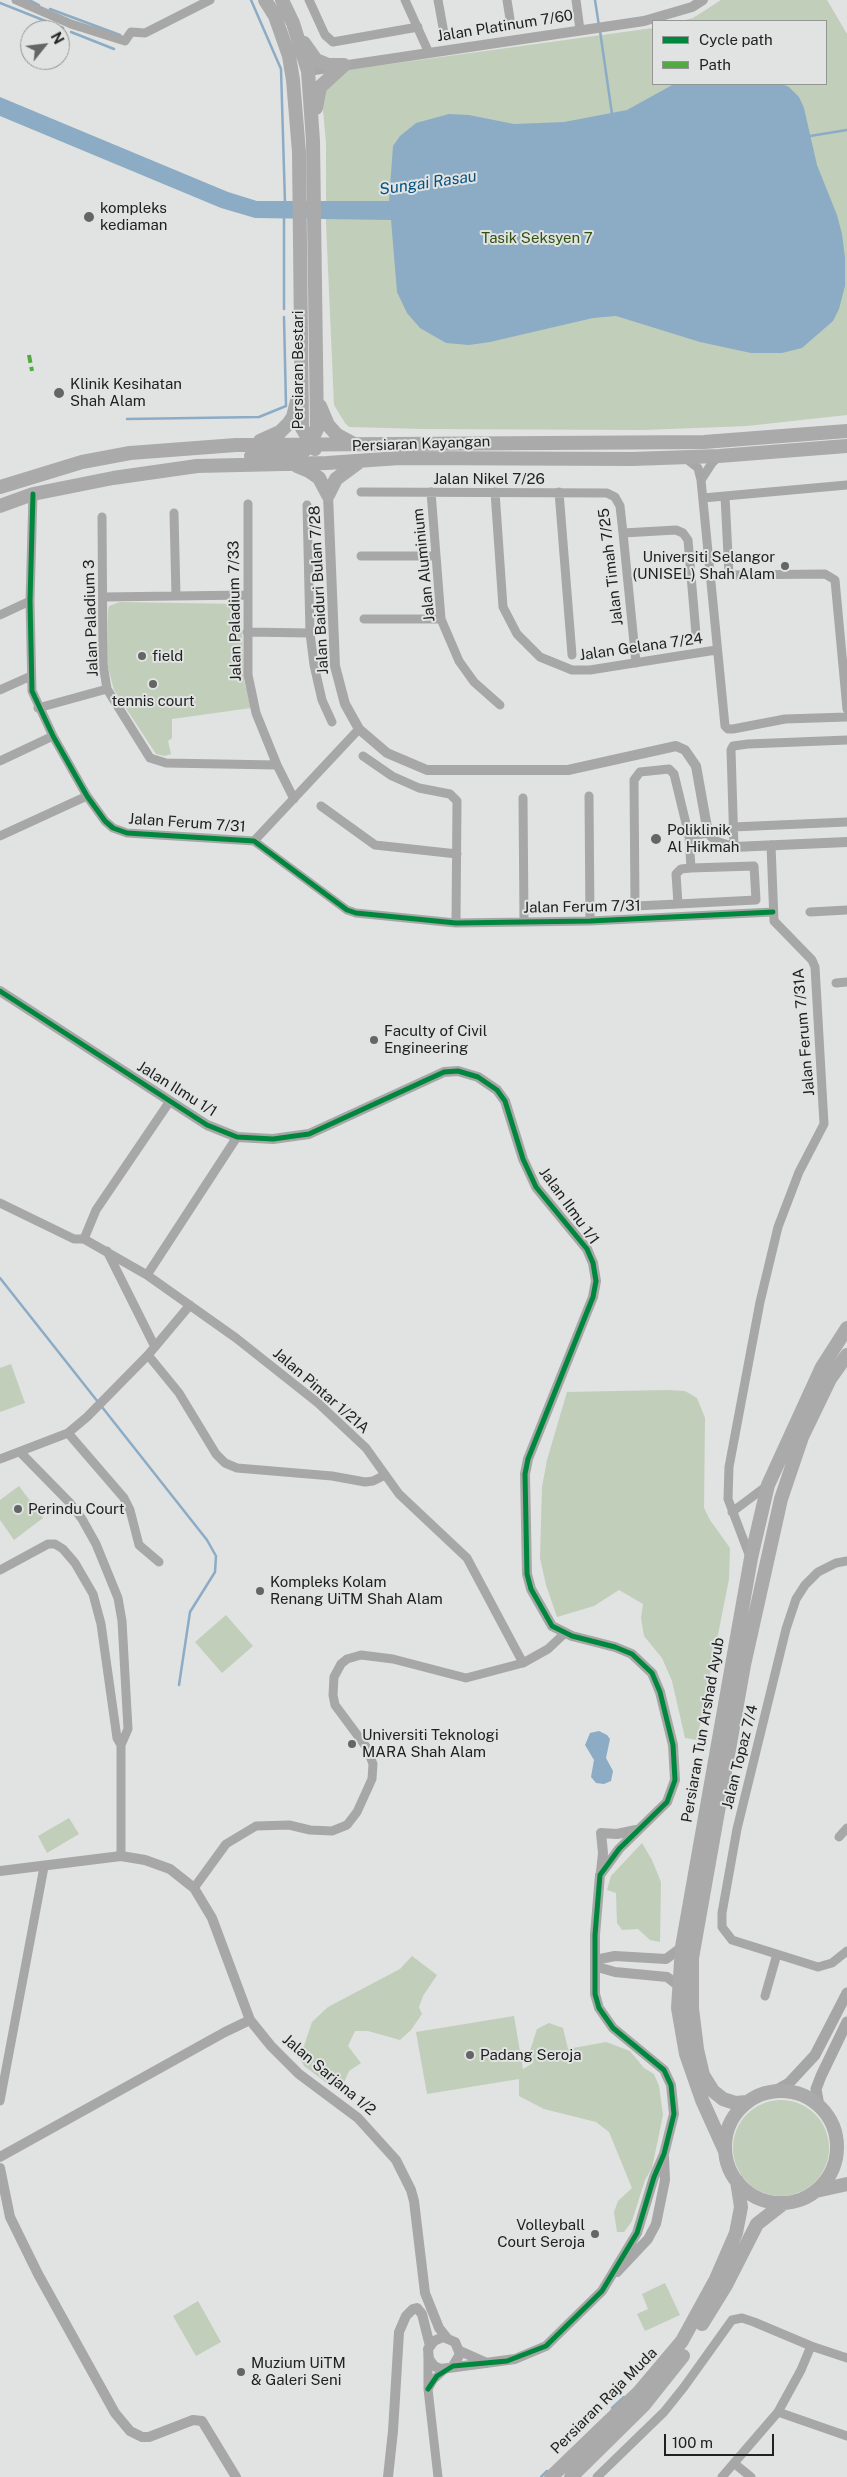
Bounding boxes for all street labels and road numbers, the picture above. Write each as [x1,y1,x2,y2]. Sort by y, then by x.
street label: Jalan Platinum 7/60 [436,6,574,46]
street label: Persiaran Bestari [289,310,307,430]
street label: Persiaran Kayangan [351,433,491,455]
street label: Jalan Nikel 7/26 [433,470,545,488]
street label: Jalan Baiduri Bulan 7/28 [306,505,332,675]
street label: Jalan Aluminium [409,507,439,623]
street label: Jalan Timah 7/25 [595,507,627,627]
street label: Jalan Paladium 7/33 [225,540,245,682]
street label: Jalan Paladium 3 [80,559,102,677]
street label: Jalan Gelana 7/24 [578,629,704,665]
street label: Jalan Ferum 7/31 [128,810,246,836]
street label: Jalan Ferum 7/31 [523,897,641,917]
street label: Jalan Ferum 7/31A [789,967,819,1097]
street label: Jalan Ilmu 1/1 [134,1057,220,1121]
street label: Jalan Ilmu 1/1 [535,1164,603,1248]
street label: Jalan Pintar 1/21A [269,1344,373,1438]
street label: Persiaran Tun Arshad Ayub [678,1636,728,1824]
street label: Jalan Topaz 7/4 [718,1703,762,1811]
street label: Jalan Sarjana 1/2 [279,2031,379,2119]
street label: Persiaran Raja Muda [547,2344,661,2458]

